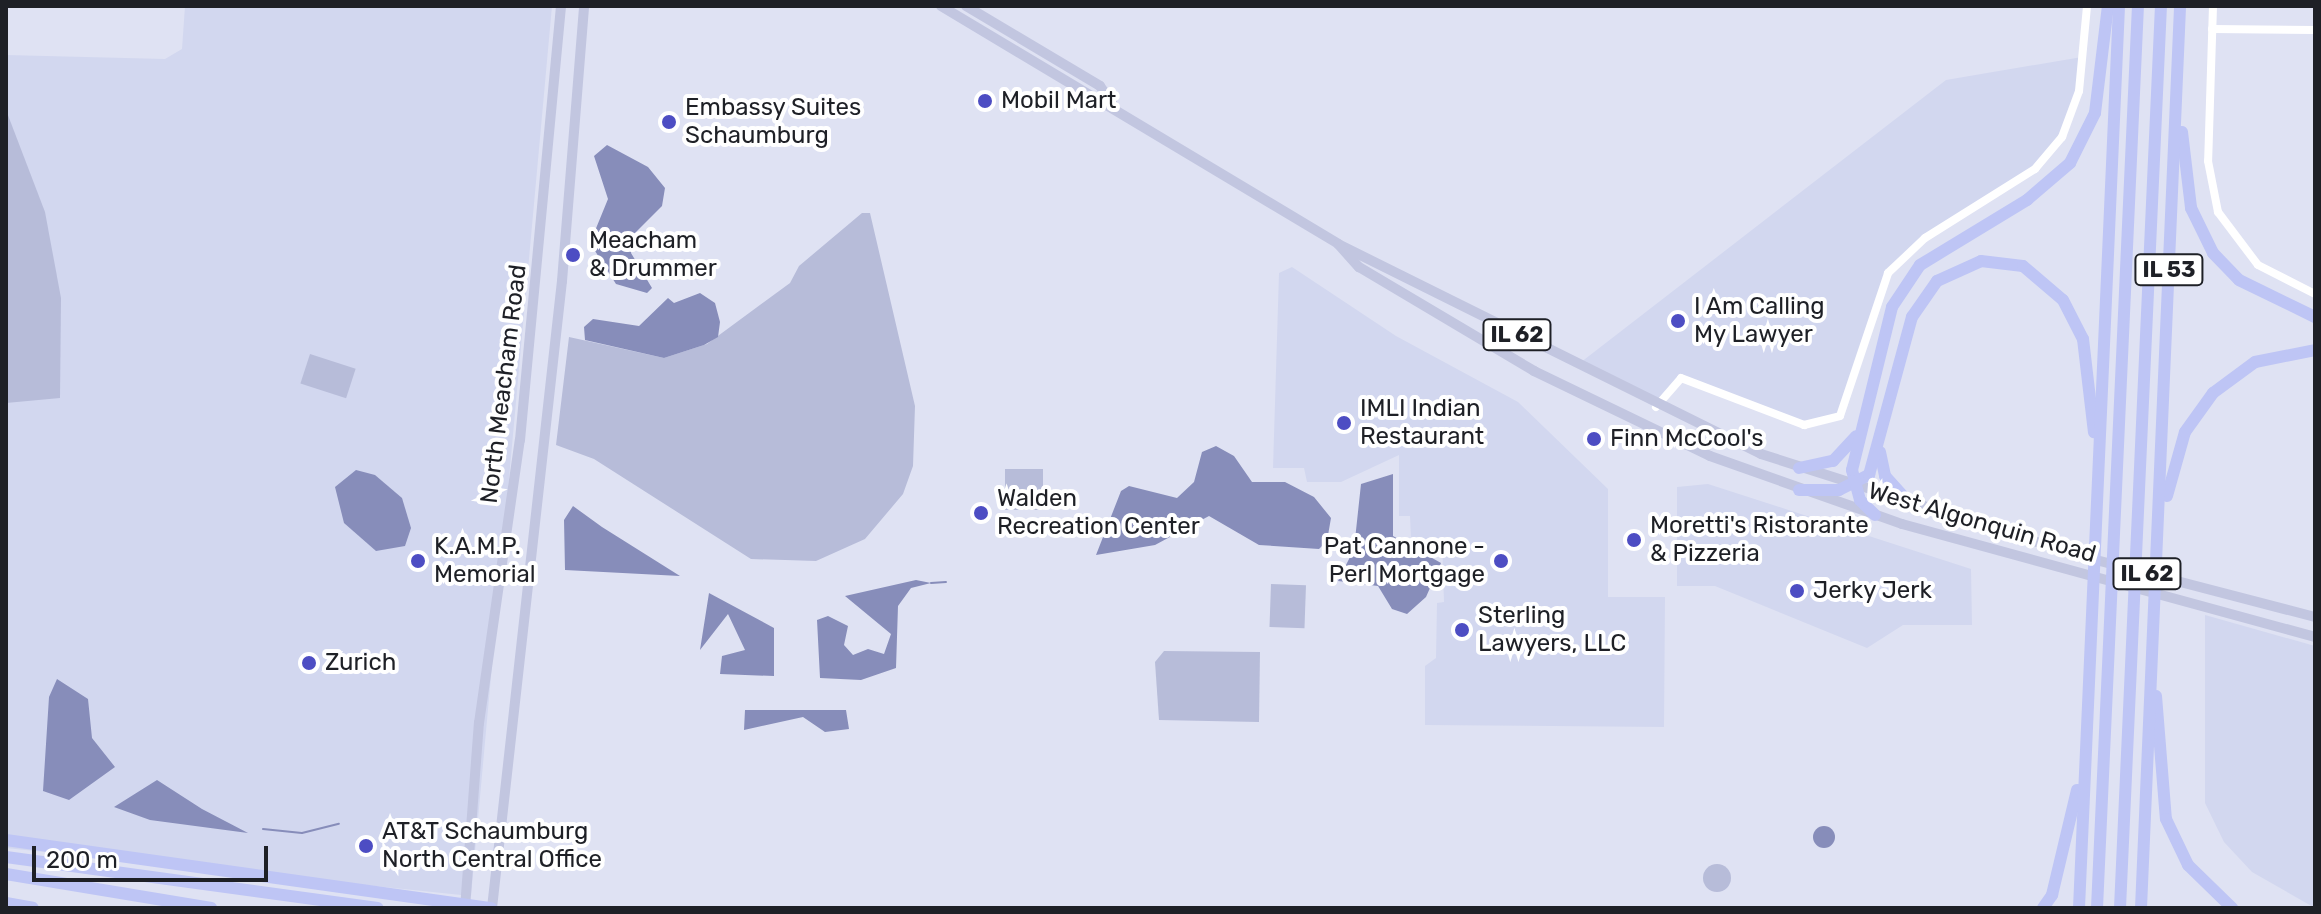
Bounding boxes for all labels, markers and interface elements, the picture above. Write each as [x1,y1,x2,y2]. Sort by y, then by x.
place label: Mobil Mart [1001,87,1116,115]
marker: Mobil Mart [976,92,994,110]
place label: Embassy Suites Schaumburg [685,94,862,150]
marker: Embassy Suites Schaumburg [660,113,678,131]
place label: Meacham & Drummer [589,227,717,283]
marker: Meacham & Drummer [564,246,582,264]
road number: IL 53 [2133,252,2205,288]
street label: North Meacham Road [475,263,533,505]
place label: I Am Calling My Lawyer [1694,293,1825,349]
marker: I Am Calling My Lawyer [1669,312,1687,330]
road number: IL 62 [1481,317,1553,353]
place label: IMLI Indian Restaurant [1360,395,1484,451]
marker: IMLI Indian Restaurant [1335,414,1353,432]
place label: Finn McCool's [1610,425,1763,453]
marker: Finn McCool's [1585,430,1603,448]
street label: West Algonquin Road [1865,477,2099,569]
place label: Walden Recreation Center [997,485,1200,541]
marker: Walden Recreation Center [972,504,990,522]
place label: Moretti's Ristorante & Pizzeria [1650,512,1869,568]
marker: Moretti's Ristorante & Pizzeria [1625,531,1643,549]
place label: K.A.M.P. Memorial [434,533,536,589]
place label: Pat Cannone - Perl Mortgage [1324,533,1485,589]
marker: K.A.M.P. Memorial [409,552,427,570]
marker: Pat Cannone - Perl Mortgage [1492,552,1510,570]
road number: IL 62 [2111,556,2183,592]
place label: Jerky Jerk [1813,577,1932,605]
marker: Jerky Jerk [1788,582,1806,600]
place label: Sterling Lawyers, LLC [1478,602,1626,658]
marker: Sterling Lawyers, LLC [1453,621,1471,639]
place label: Zurich [325,649,396,677]
marker: Zurich [300,654,318,672]
place label: AT&T Schaumburg North Central Office [382,818,602,874]
scale bar [36,830,272,880]
marker: AT&T Schaumburg North Central Office [357,837,375,855]
text: 200 m [46,846,118,874]

